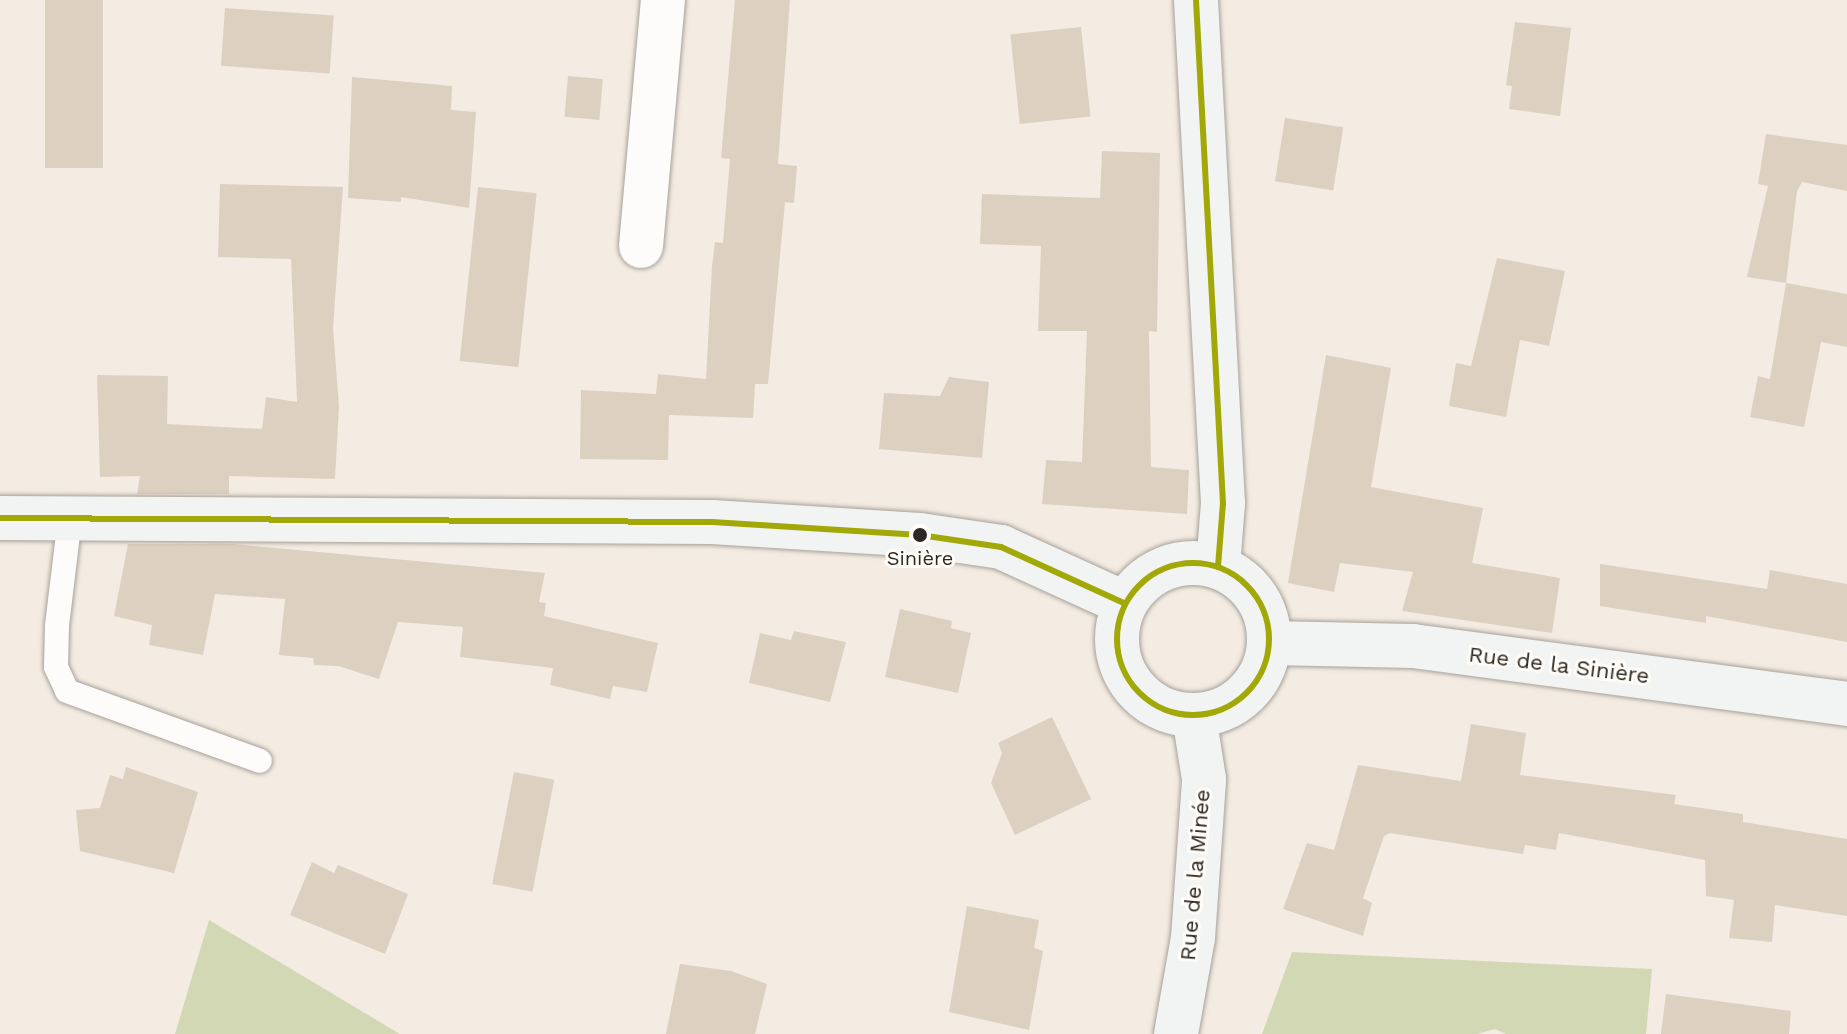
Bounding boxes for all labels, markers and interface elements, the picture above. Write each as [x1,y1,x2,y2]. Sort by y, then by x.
marker: Sinière [912,527,928,543]
place label: Sinière [887,546,953,570]
street label: Rue de la Sinière [1467,641,1651,689]
street label: Rue de la Minée [1174,788,1216,962]

